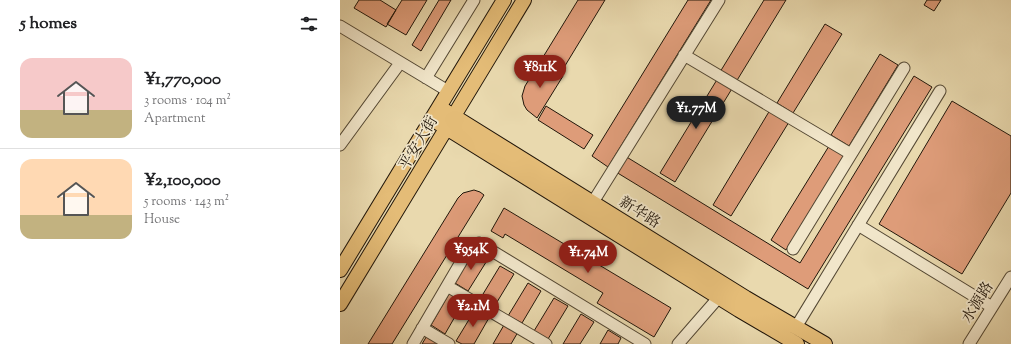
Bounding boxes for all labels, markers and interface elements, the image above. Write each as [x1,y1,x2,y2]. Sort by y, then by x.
text: 5 homes [20,12,77,36]
icon: filters [298,13,320,35]
pin: ¥811K [512,55,568,89]
text: ¥811K [523,59,557,77]
text: ¥1,770,000 [144,68,221,92]
icon: home [52,74,100,122]
text: 3 rooms · 104 m² [144,92,231,110]
pin: ¥1.77M [663,96,729,130]
text: ¥1.77M [676,100,716,118]
text: Apartment [144,110,205,128]
street label: 平安大街 [395,113,444,175]
text: ¥2,100,000 [144,169,221,193]
icon: home [52,175,100,223]
street label: 新华路 [615,192,664,234]
text: 5 rooms · 143 m² [144,193,229,211]
text: House [144,211,180,229]
pin: ¥954K [443,237,499,271]
pin: ¥1.74M [555,240,621,274]
text: ¥954K [453,241,489,259]
text: ¥1.74M [568,244,608,262]
street label: 水源路 [957,278,999,327]
pin: ¥2.1M [445,294,501,328]
text: ¥2.1M [456,298,490,316]

